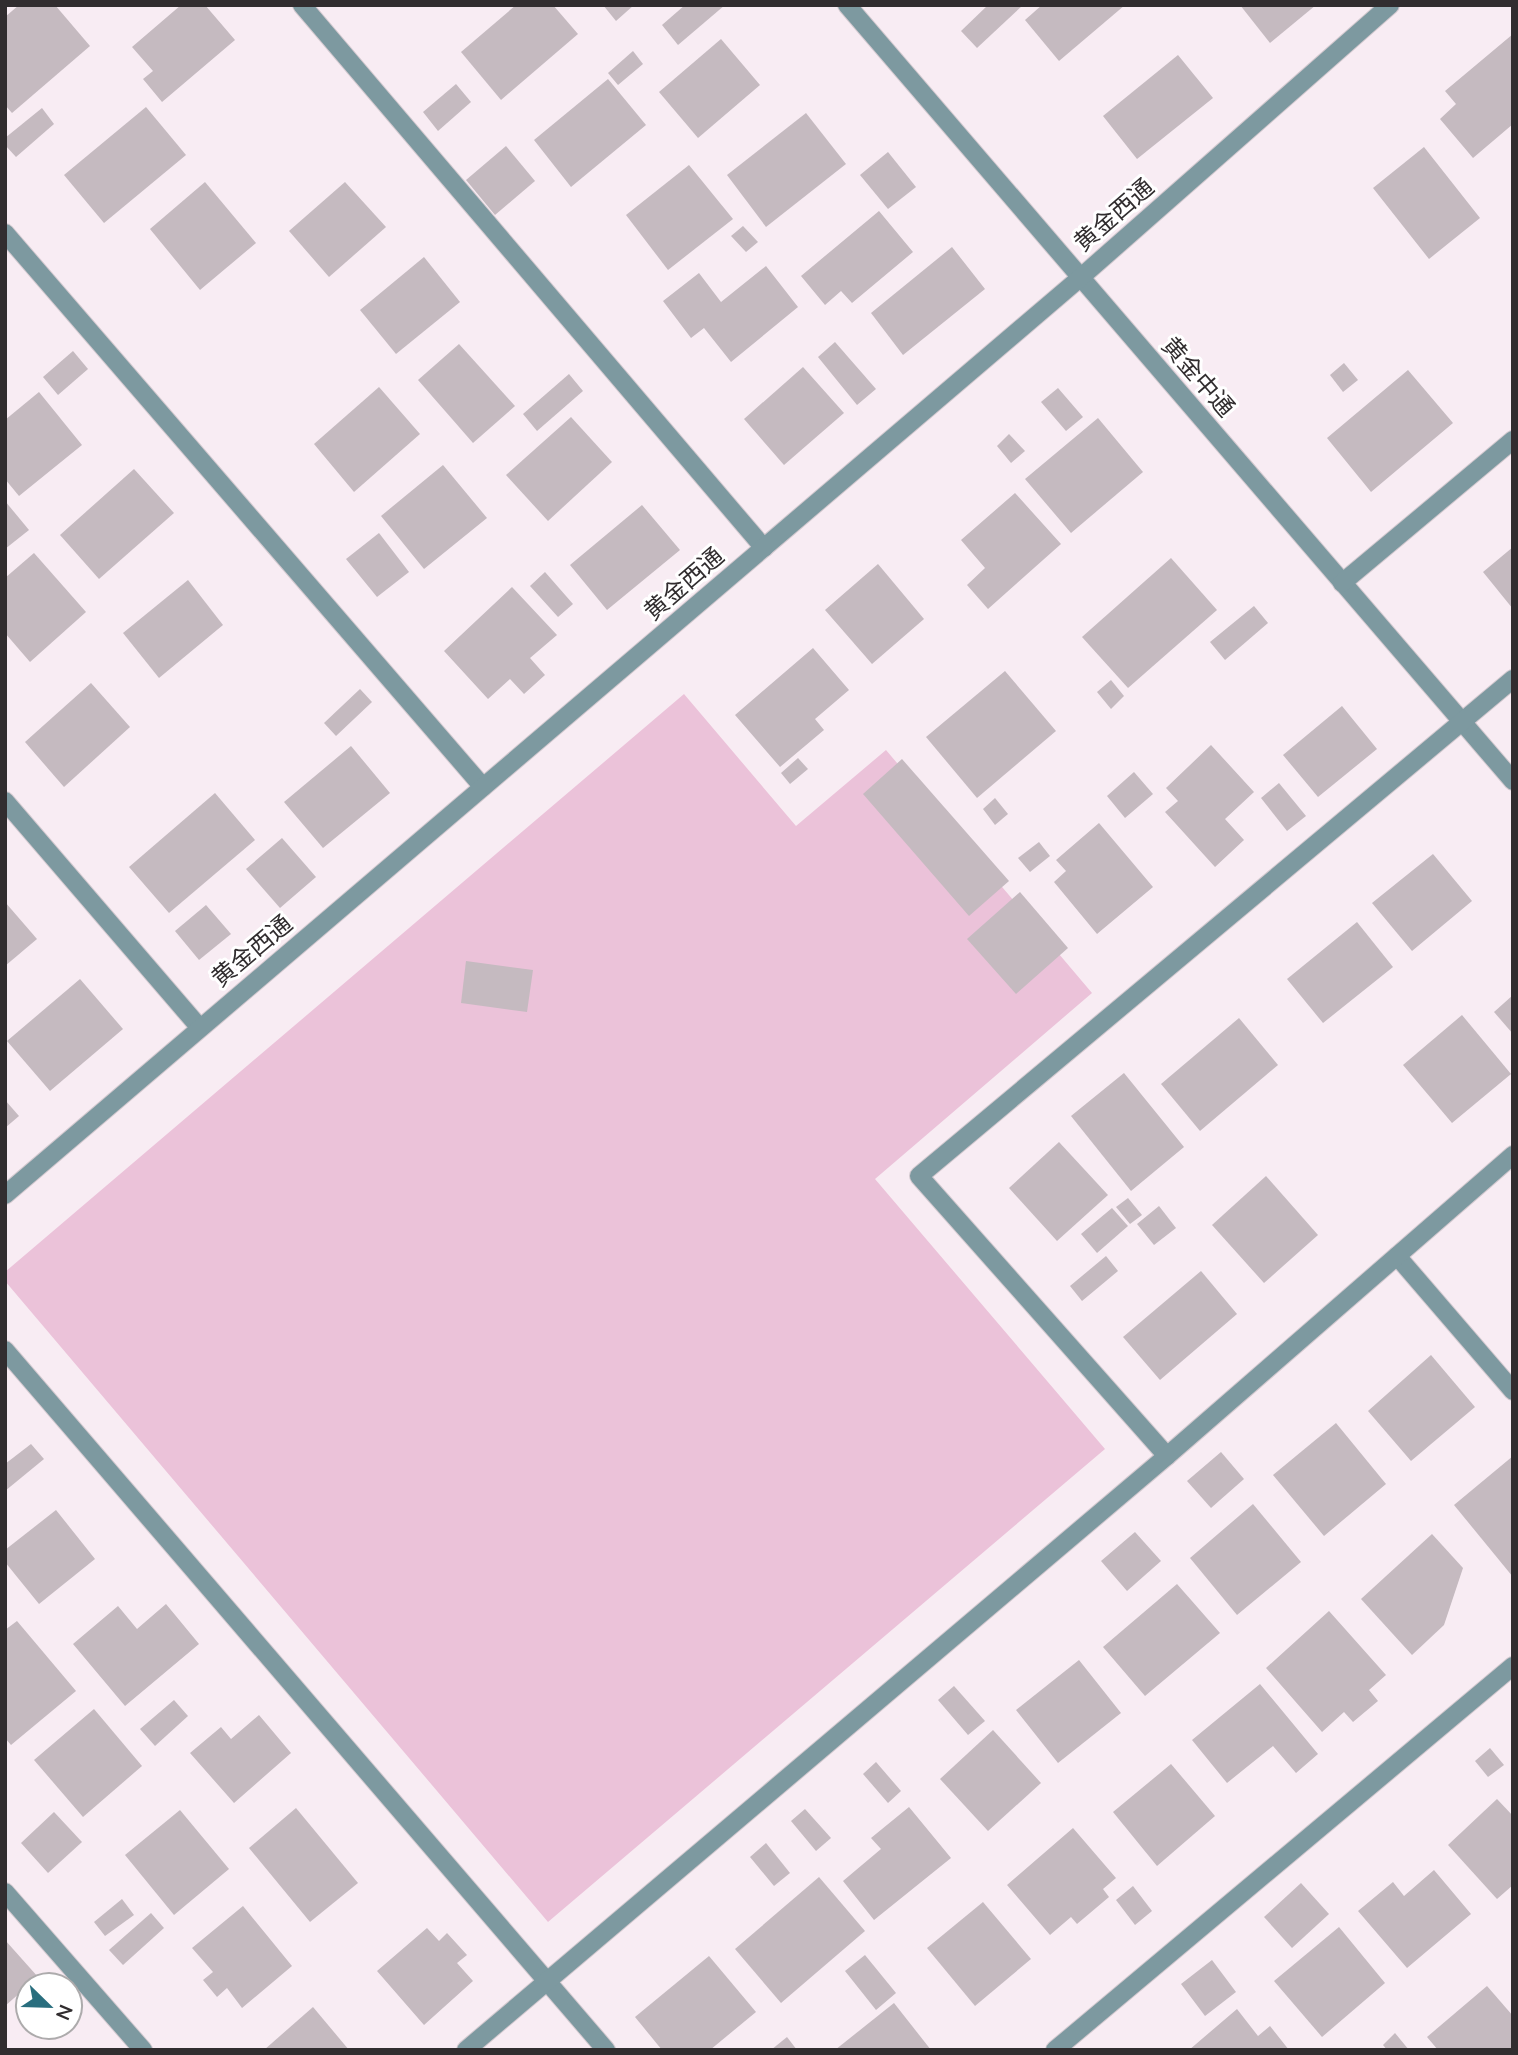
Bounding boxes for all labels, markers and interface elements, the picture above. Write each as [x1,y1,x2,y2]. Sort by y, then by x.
street label: 黄金西通 [1067,171,1161,259]
street label: 黄金中通 [1154,330,1242,424]
street label: 黄金西通 [637,540,731,628]
street label: 黄金西通 [205,908,299,994]
north arrow [14,1971,84,2041]
text: N [49,2001,78,2024]

